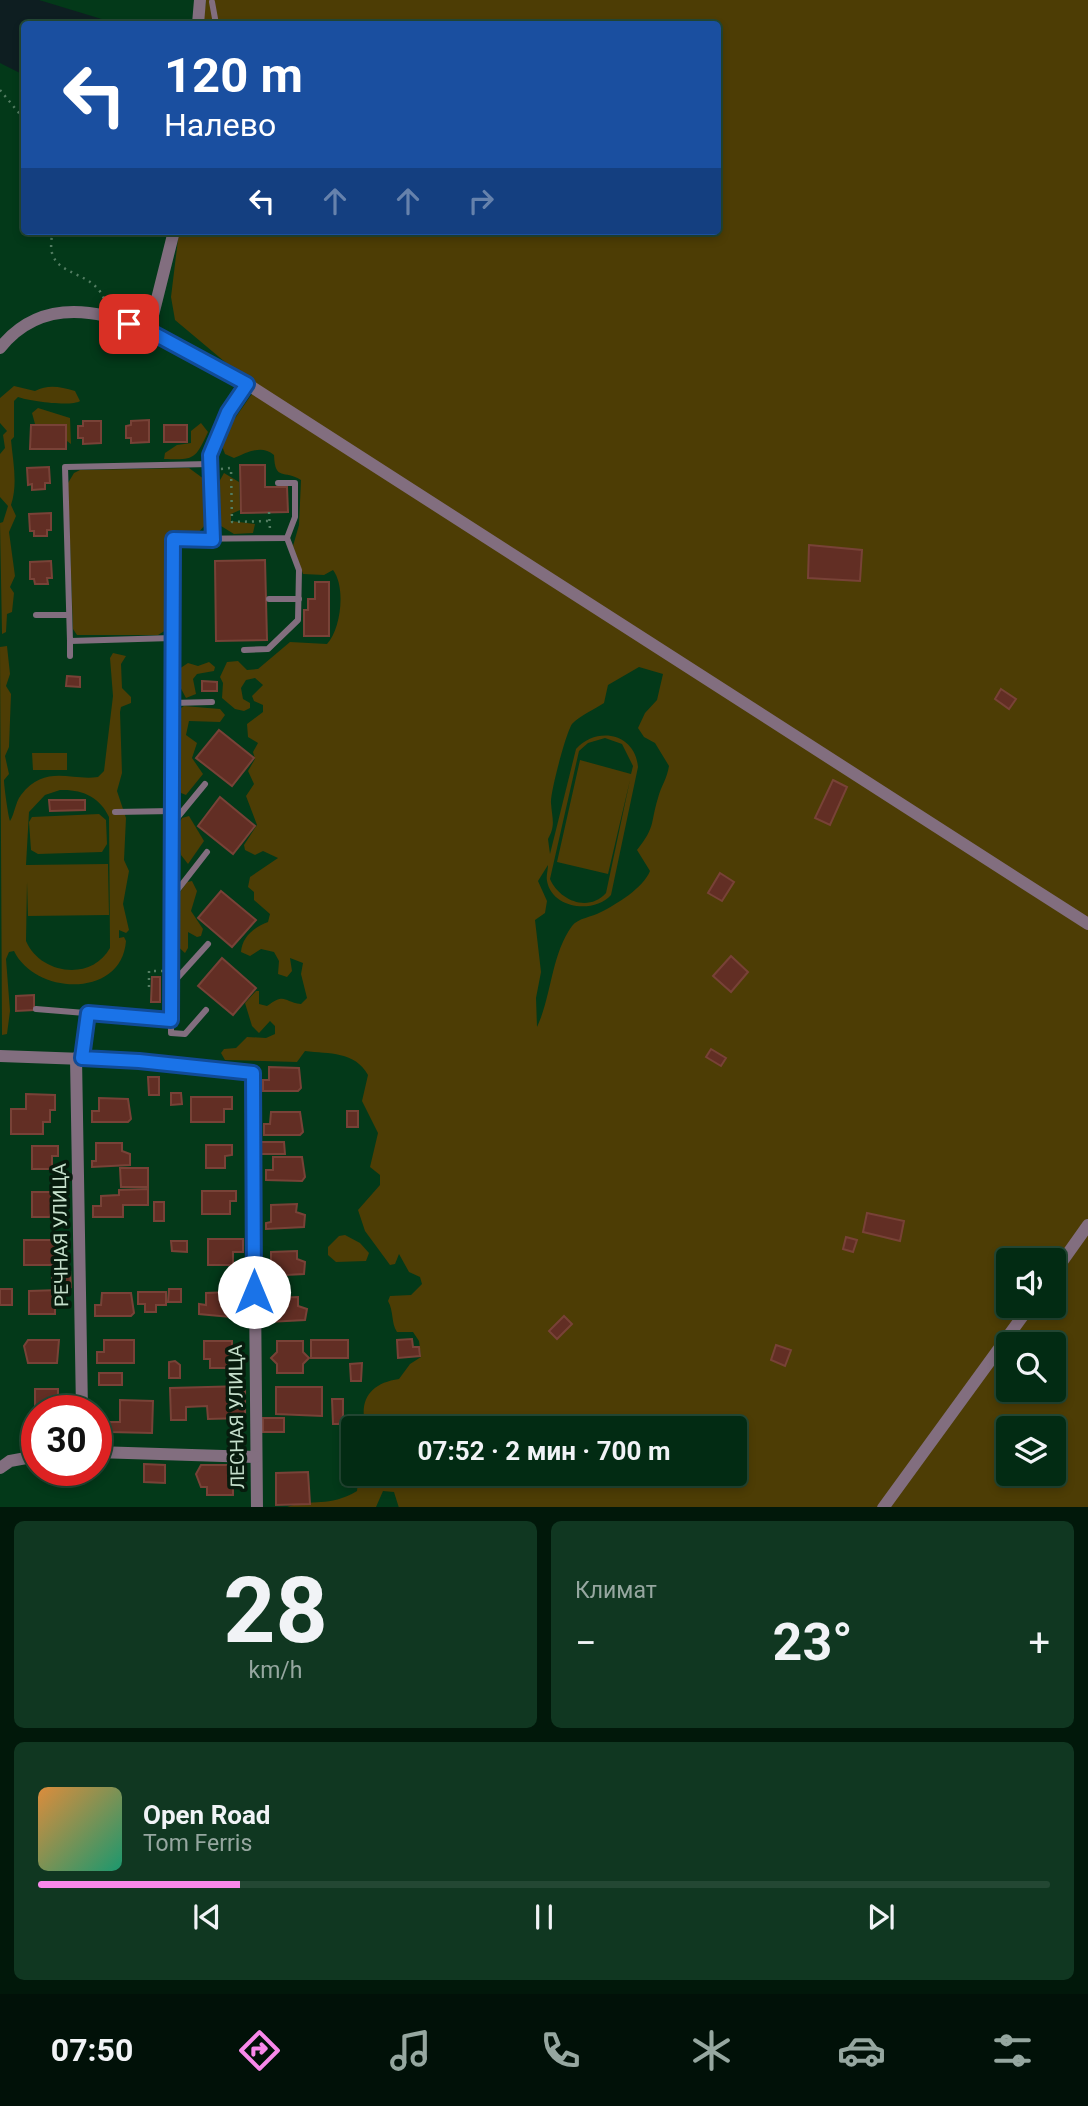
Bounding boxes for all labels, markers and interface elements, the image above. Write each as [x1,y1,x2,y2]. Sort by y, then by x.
text: 120 m [164,47,303,104]
icon: left [49,49,140,140]
text: Налево [164,106,276,144]
icon: left [243,182,281,220]
icon: ahead [316,182,354,220]
icon: ahead [389,182,427,220]
icon: right [462,182,500,220]
pin [99,294,159,354]
icon: arrive [110,305,148,343]
street label: РЕЧНАЯ УЛИЦА [48,1162,73,1307]
map controls [996,1248,1066,1486]
button: sound [996,1248,1066,1318]
position arrow [217,1255,291,1329]
button: search [996,1332,1066,1402]
street label: ЛЕСНАЯ УЛИЦА [224,1344,249,1489]
speed limit sign: 30 [21,1395,112,1486]
button: layers [996,1416,1066,1486]
text: 07:52 · 2 мин · 700 m [418,1436,670,1466]
text: 28 [223,1558,328,1664]
text: Климат [575,1577,657,1604]
text: 23° [773,1612,853,1673]
text: − [575,1621,597,1665]
text: + [1028,1621,1050,1665]
text: km/h [249,1657,303,1684]
text: Open Road [143,1800,271,1830]
text: Tom Ferris [143,1830,252,1857]
icon: previous [188,1898,226,1936]
icon: pause [525,1898,563,1936]
icon: next [862,1898,900,1936]
icon: directions [235,2026,284,2075]
icon: music [386,2026,435,2075]
icon: phone [536,2026,585,2075]
icon: climate [687,2026,736,2075]
icon: car [837,2026,886,2075]
icon: filters [988,2026,1037,2075]
text: 07:50 [51,2031,133,2069]

